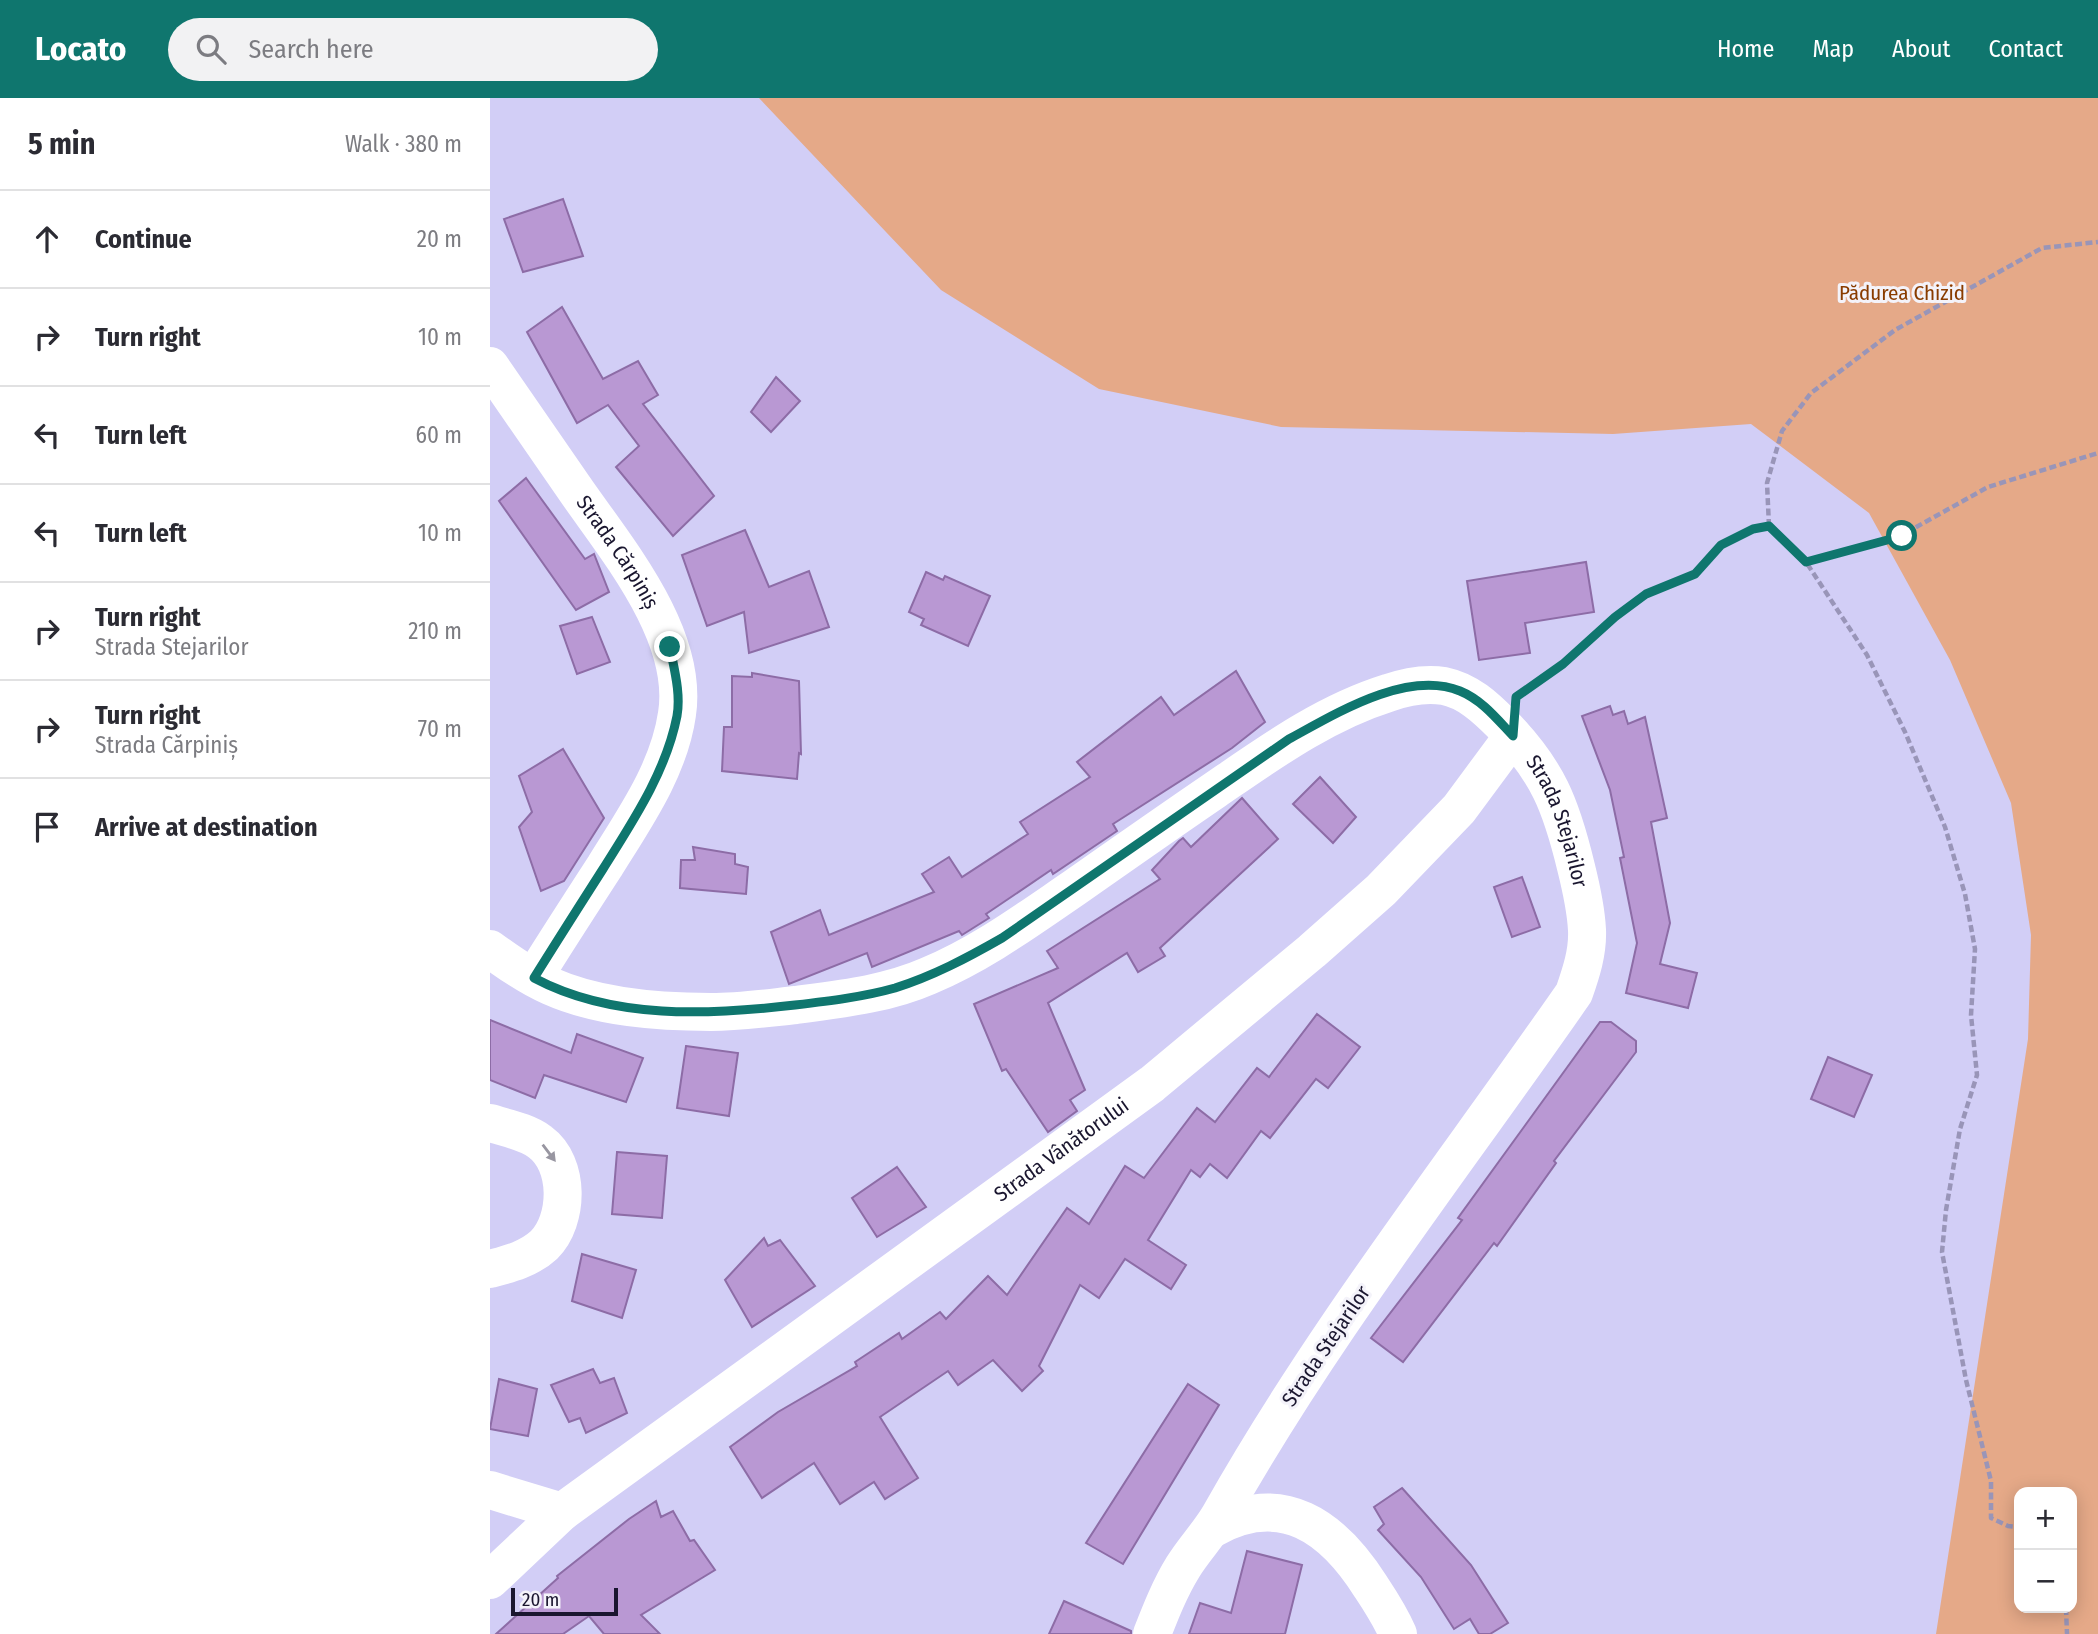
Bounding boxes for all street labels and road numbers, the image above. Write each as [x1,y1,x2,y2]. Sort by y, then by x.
street label: Strada Cărpiniș [571,490,665,613]
street label: Strada Stejarilor [1520,750,1594,890]
street label: Strada Vânătorului [989,1092,1134,1207]
street label: Strada Stejarilor [1276,1280,1376,1411]

